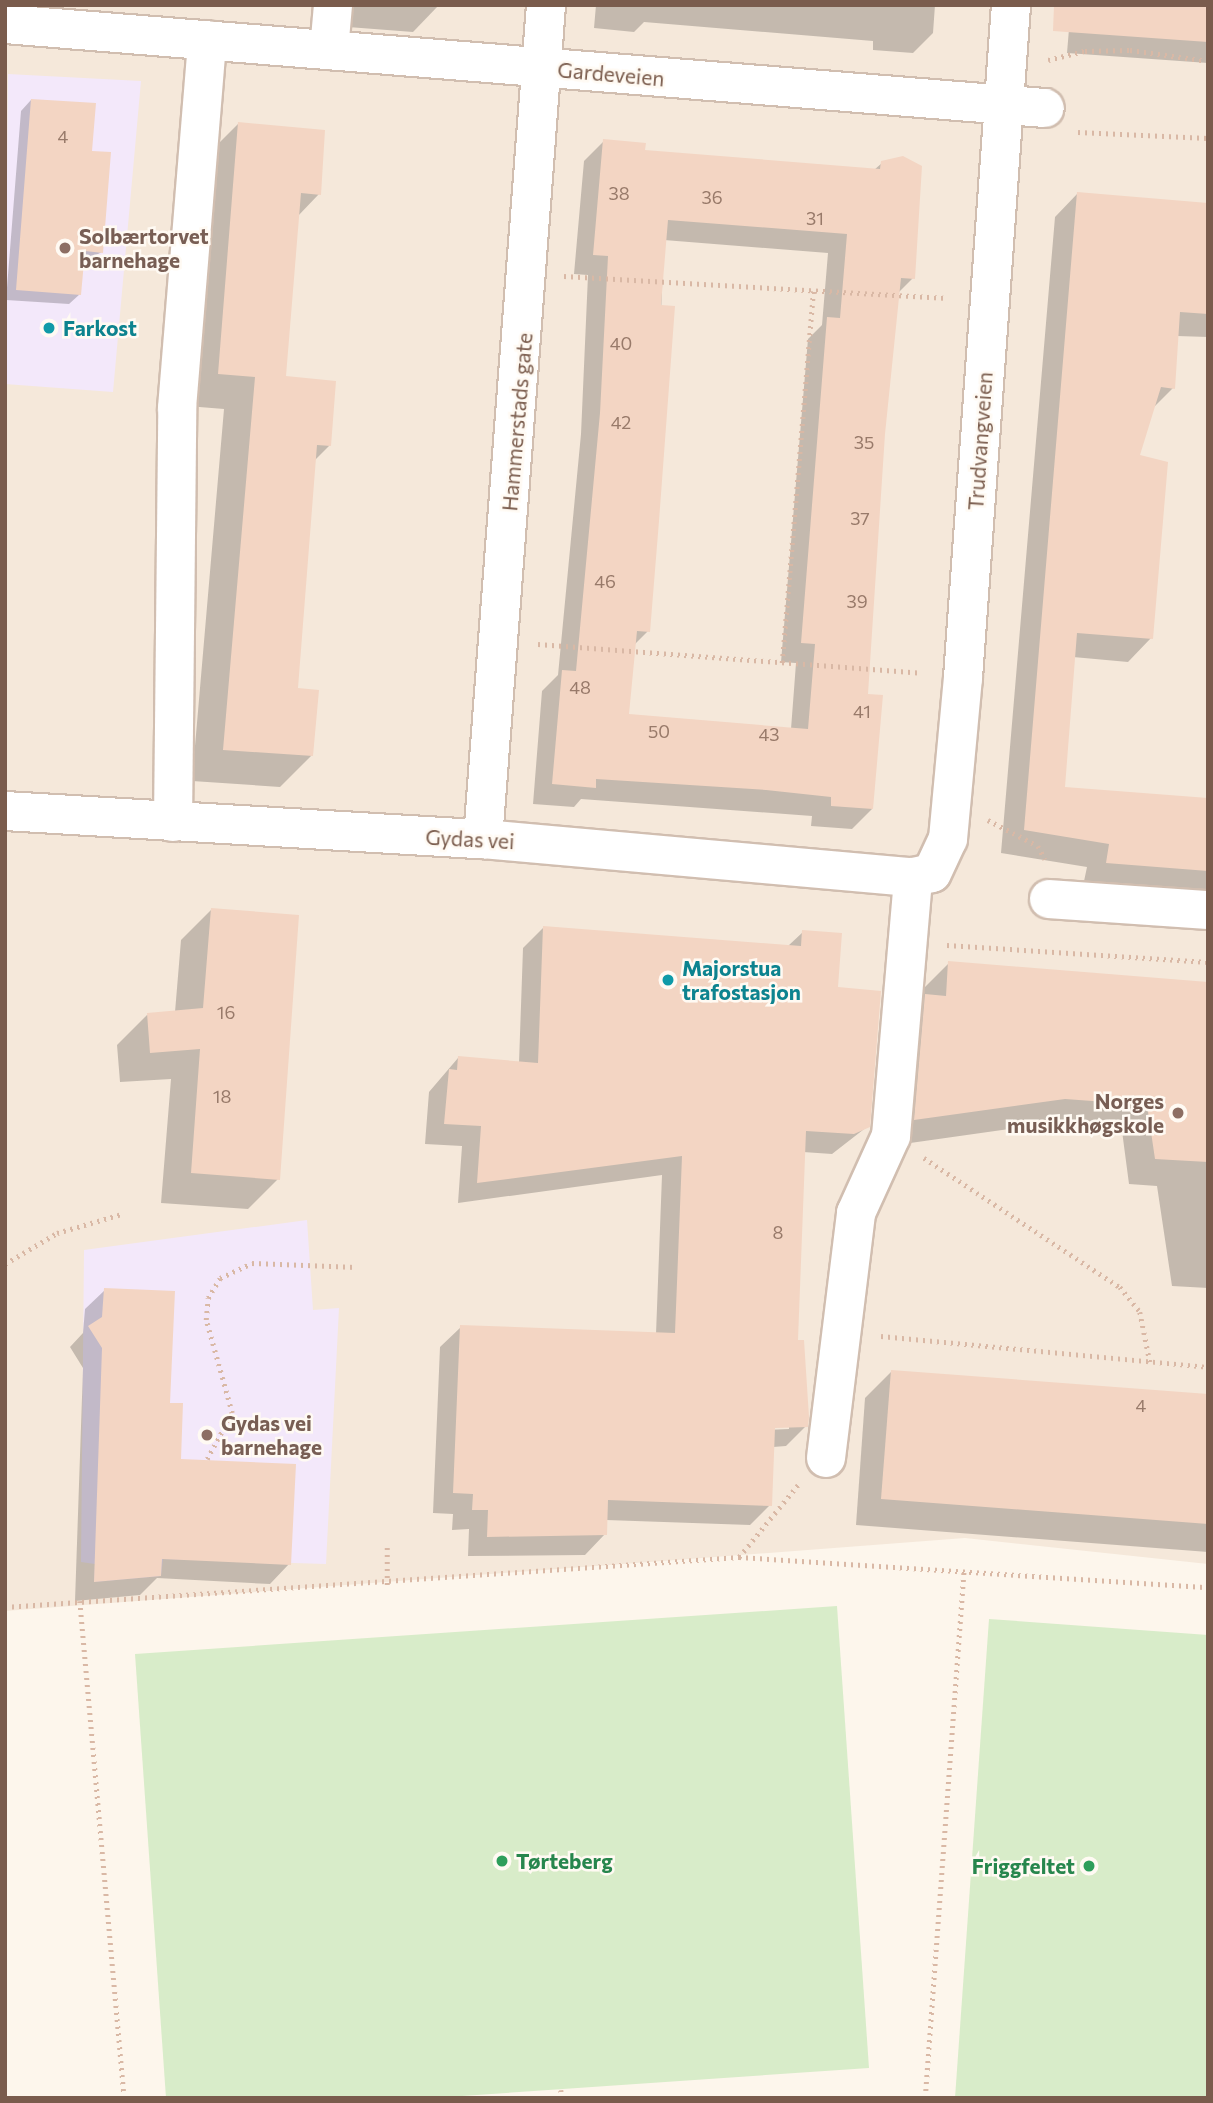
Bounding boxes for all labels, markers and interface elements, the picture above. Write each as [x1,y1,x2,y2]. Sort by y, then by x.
street label: Gardeveien [556,57,666,91]
house number: 4 [58,125,68,147]
house number: 38 [608,182,630,204]
house number: 36 [701,186,723,208]
house number: 31 [806,207,824,229]
place label: Solbærtorvet barnehage [79,223,209,273]
marker: Solbærtorvet barnehage [57,240,73,256]
place label: Farkost [63,315,137,341]
marker: Farkost [41,320,57,336]
street label: Hammerstads gate [497,332,537,512]
house number: 40 [610,332,632,354]
street label: Trudvangveien [963,371,997,511]
house number: 42 [611,411,631,433]
house number: 35 [854,431,874,453]
house number: 37 [850,507,870,529]
house number: 46 [594,570,616,592]
house number: 39 [846,590,868,612]
house number: 48 [569,676,591,698]
house number: 41 [853,700,871,722]
house number: 50 [648,720,670,742]
house number: 43 [758,723,780,745]
street label: Gydas vei [425,824,515,854]
place label: Majorstua trafostasjon [682,955,801,1005]
marker: Majorstua trafostasjon [660,972,676,988]
house number: 16 [217,1001,235,1023]
house number: 18 [213,1085,231,1107]
place label: Norges musikkhøgskole [1007,1088,1164,1138]
marker: Norges musikkhøgskole [1170,1105,1186,1121]
house number: 8 [773,1221,783,1243]
house number: 4 [1136,1394,1146,1416]
place label: Gydas vei barnehage [221,1410,322,1460]
marker: Gydas vei barnehage [199,1427,215,1443]
place label: Tørteberg [516,1848,613,1874]
marker: Tørteberg [494,1853,510,1869]
place label: Friggfeltet [972,1853,1075,1879]
marker: Friggfeltet [1081,1858,1097,1874]

